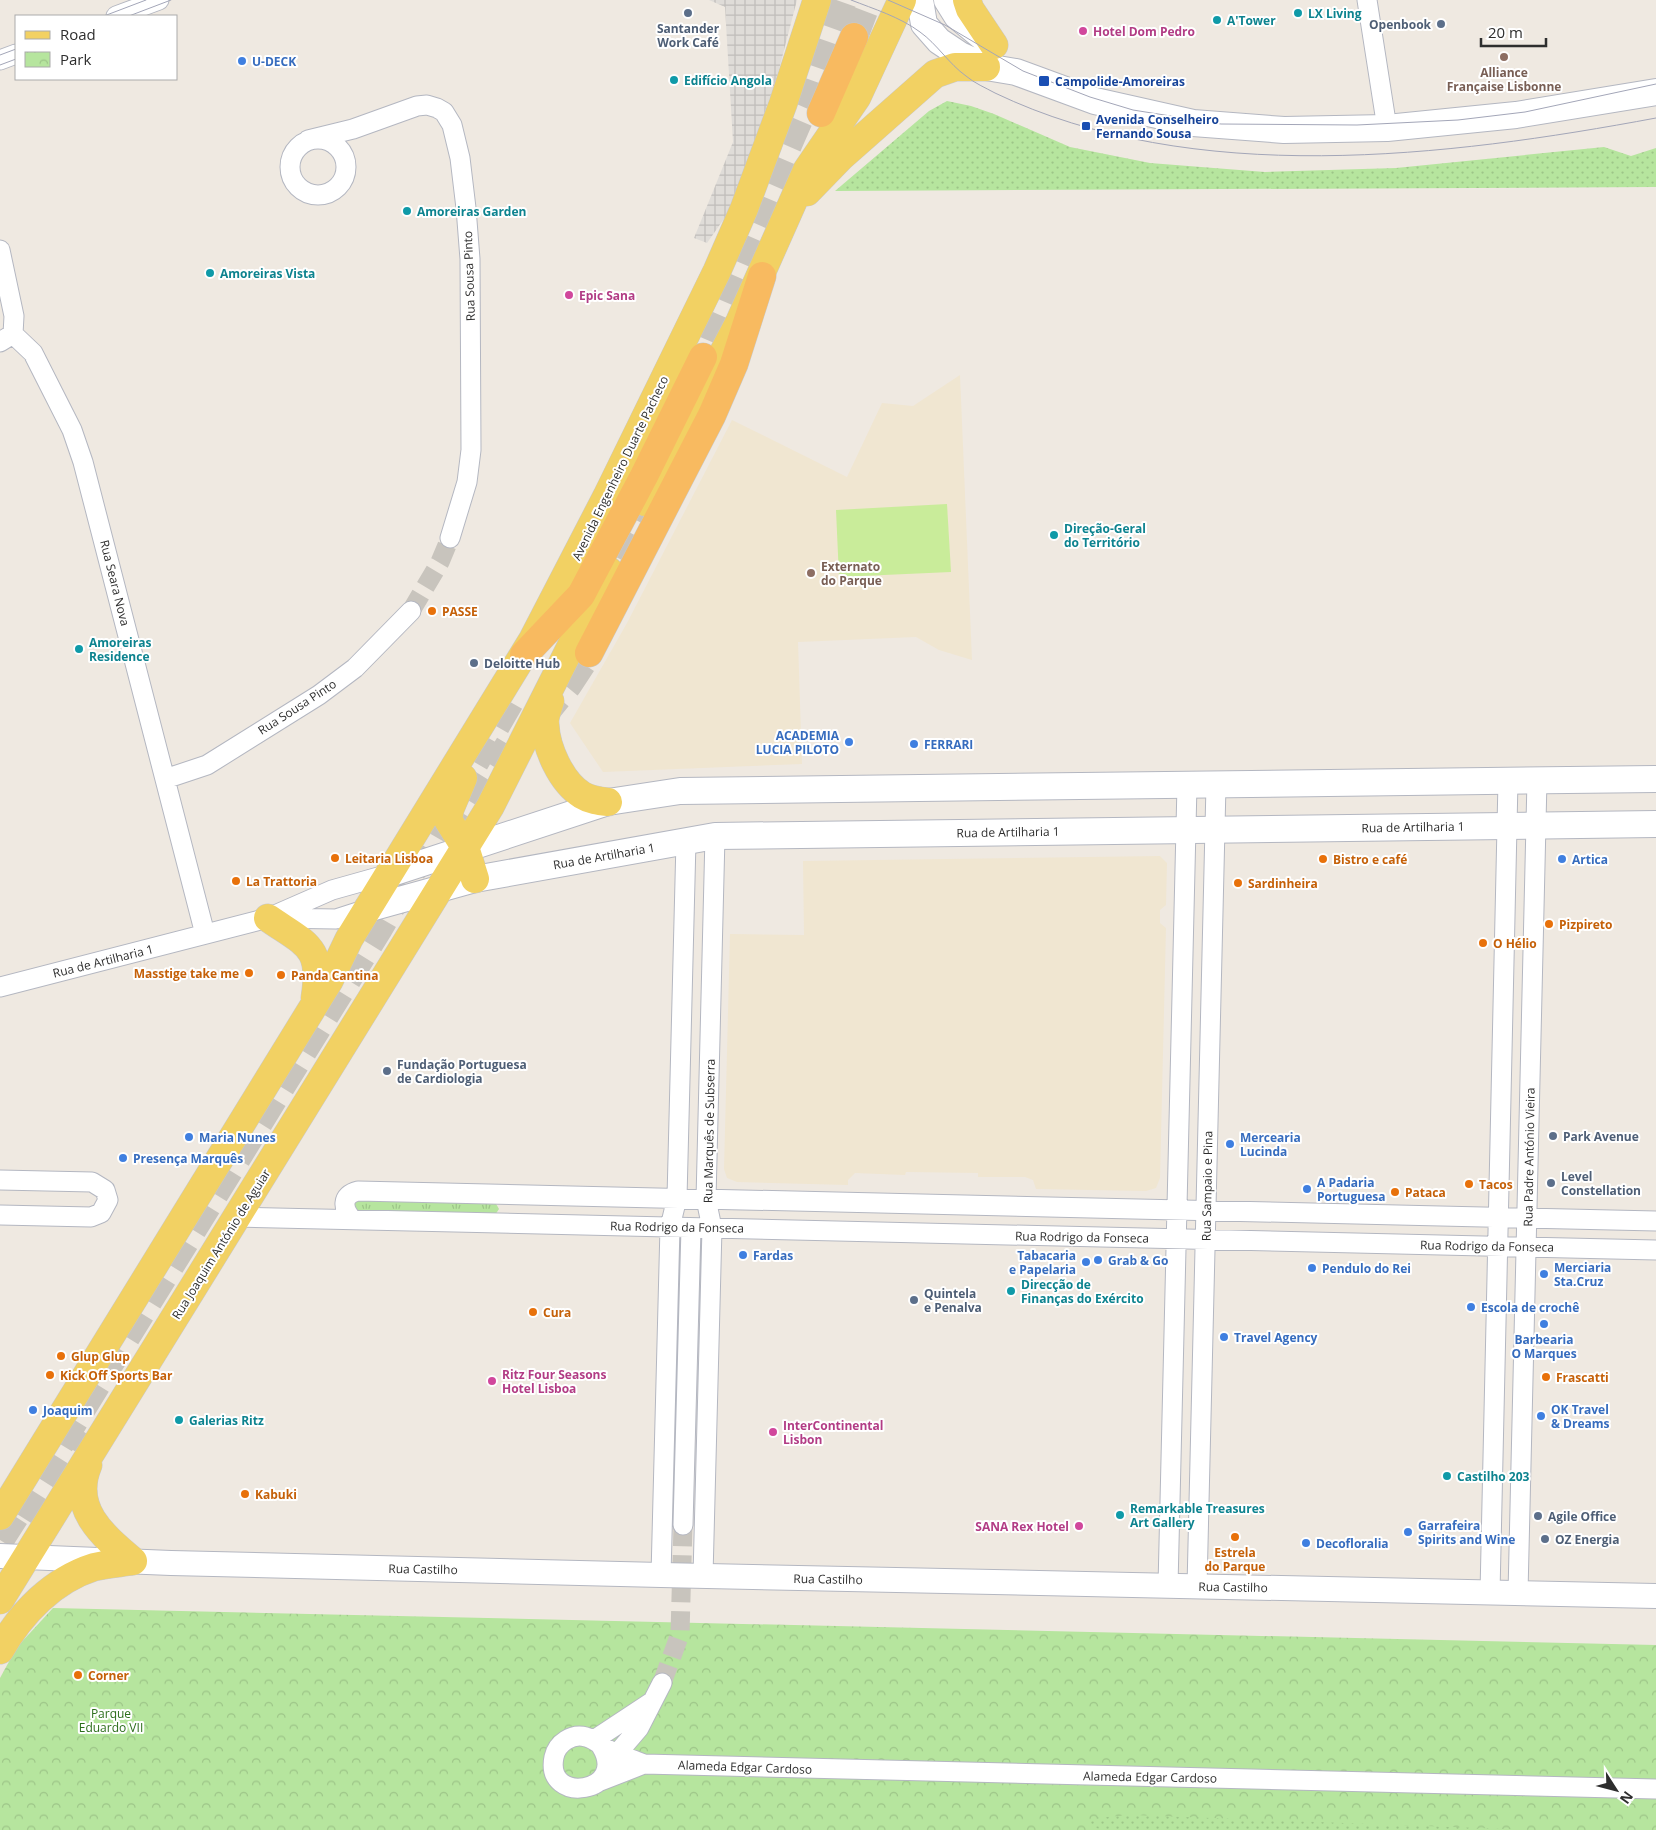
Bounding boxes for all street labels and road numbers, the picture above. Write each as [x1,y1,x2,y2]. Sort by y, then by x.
street label: Rua Sousa Pinto [459,231,479,321]
street label: Avenida Engenheiro Duarte Pacheco [568,373,672,563]
street label: Rua Seara Nova [96,538,134,628]
street label: Rua Sousa Pinto [254,675,340,739]
street label: Rua de Artilharia 1 [1361,818,1465,836]
street label: Rua de Artilharia 1 [956,823,1060,841]
street label: Rua de Artilharia 1 [552,839,656,873]
street label: Rua de Artilharia 1 [51,940,155,982]
street label: Rua Marquês de Subserra [699,1059,719,1203]
street label: Rua Padre António Vieira [1519,1087,1539,1227]
street label: Rua Sampaio e Pina [1198,1131,1216,1241]
street label: Rua Joaquim António de Aguiar [168,1166,274,1322]
street label: Rua Rodrigo da Fonseca [610,1217,744,1237]
street label: Rua Rodrigo da Fonseca [1015,1227,1149,1247]
street label: Rua Rodrigo da Fonseca [1420,1236,1554,1256]
street label: Rua Castilho [388,1560,458,1578]
street label: Rua Castilho [793,1570,863,1588]
street label: Rua Castilho [1198,1578,1268,1596]
street label: Alameda Edgar Cardoso [678,1756,812,1778]
street label: Alameda Edgar Cardoso [1083,1767,1217,1787]

